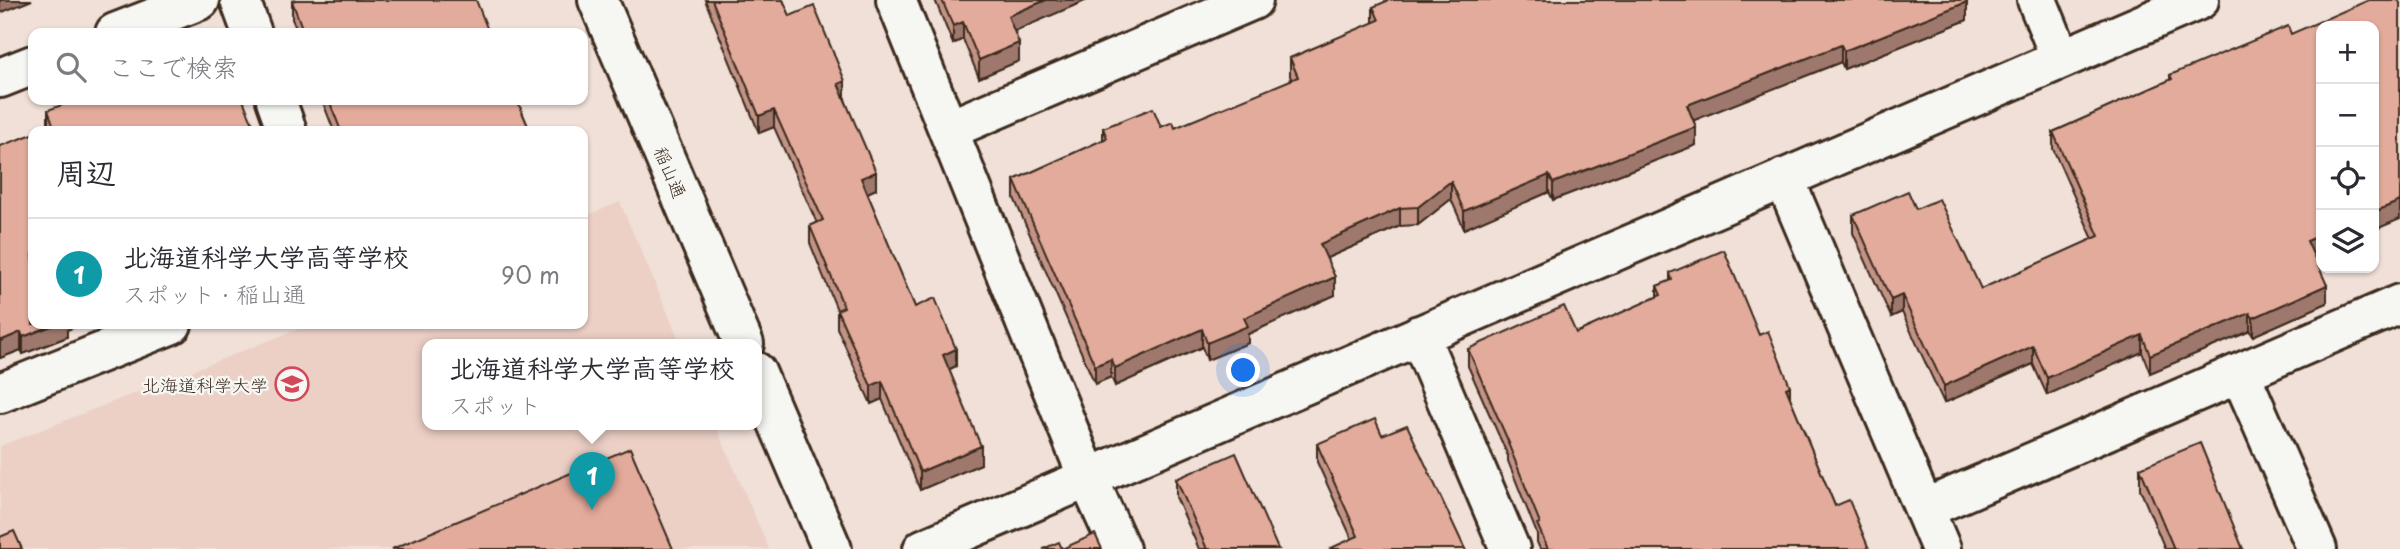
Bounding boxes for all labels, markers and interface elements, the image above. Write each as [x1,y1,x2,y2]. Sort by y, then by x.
map controls [2316,21,2379,273]
button: + [2316,21,2379,84]
search box [28,28,588,105]
text: ここで検索 [108,47,238,86]
icon: search [52,48,90,86]
button: − [2316,84,2379,147]
street label: 稲山通 [648,142,694,202]
button: locate [2316,147,2379,210]
text: 周辺 [56,149,116,194]
button: layers [2316,210,2379,273]
text: 北海道科学大学高等学校 [123,237,409,276]
text: 1 [74,257,85,292]
text: 90 m [501,257,560,292]
text: スポット · 稲山通 [123,276,306,311]
popup [422,339,762,430]
text: 北海道科学大学高等学校 [449,348,735,387]
your location [1226,353,1260,387]
school or university icon: 北海道科学大学 [273,365,311,403]
place label: 北海道科学大学 [142,371,268,398]
text: スポット [449,387,541,422]
pin: 1 [569,452,615,510]

